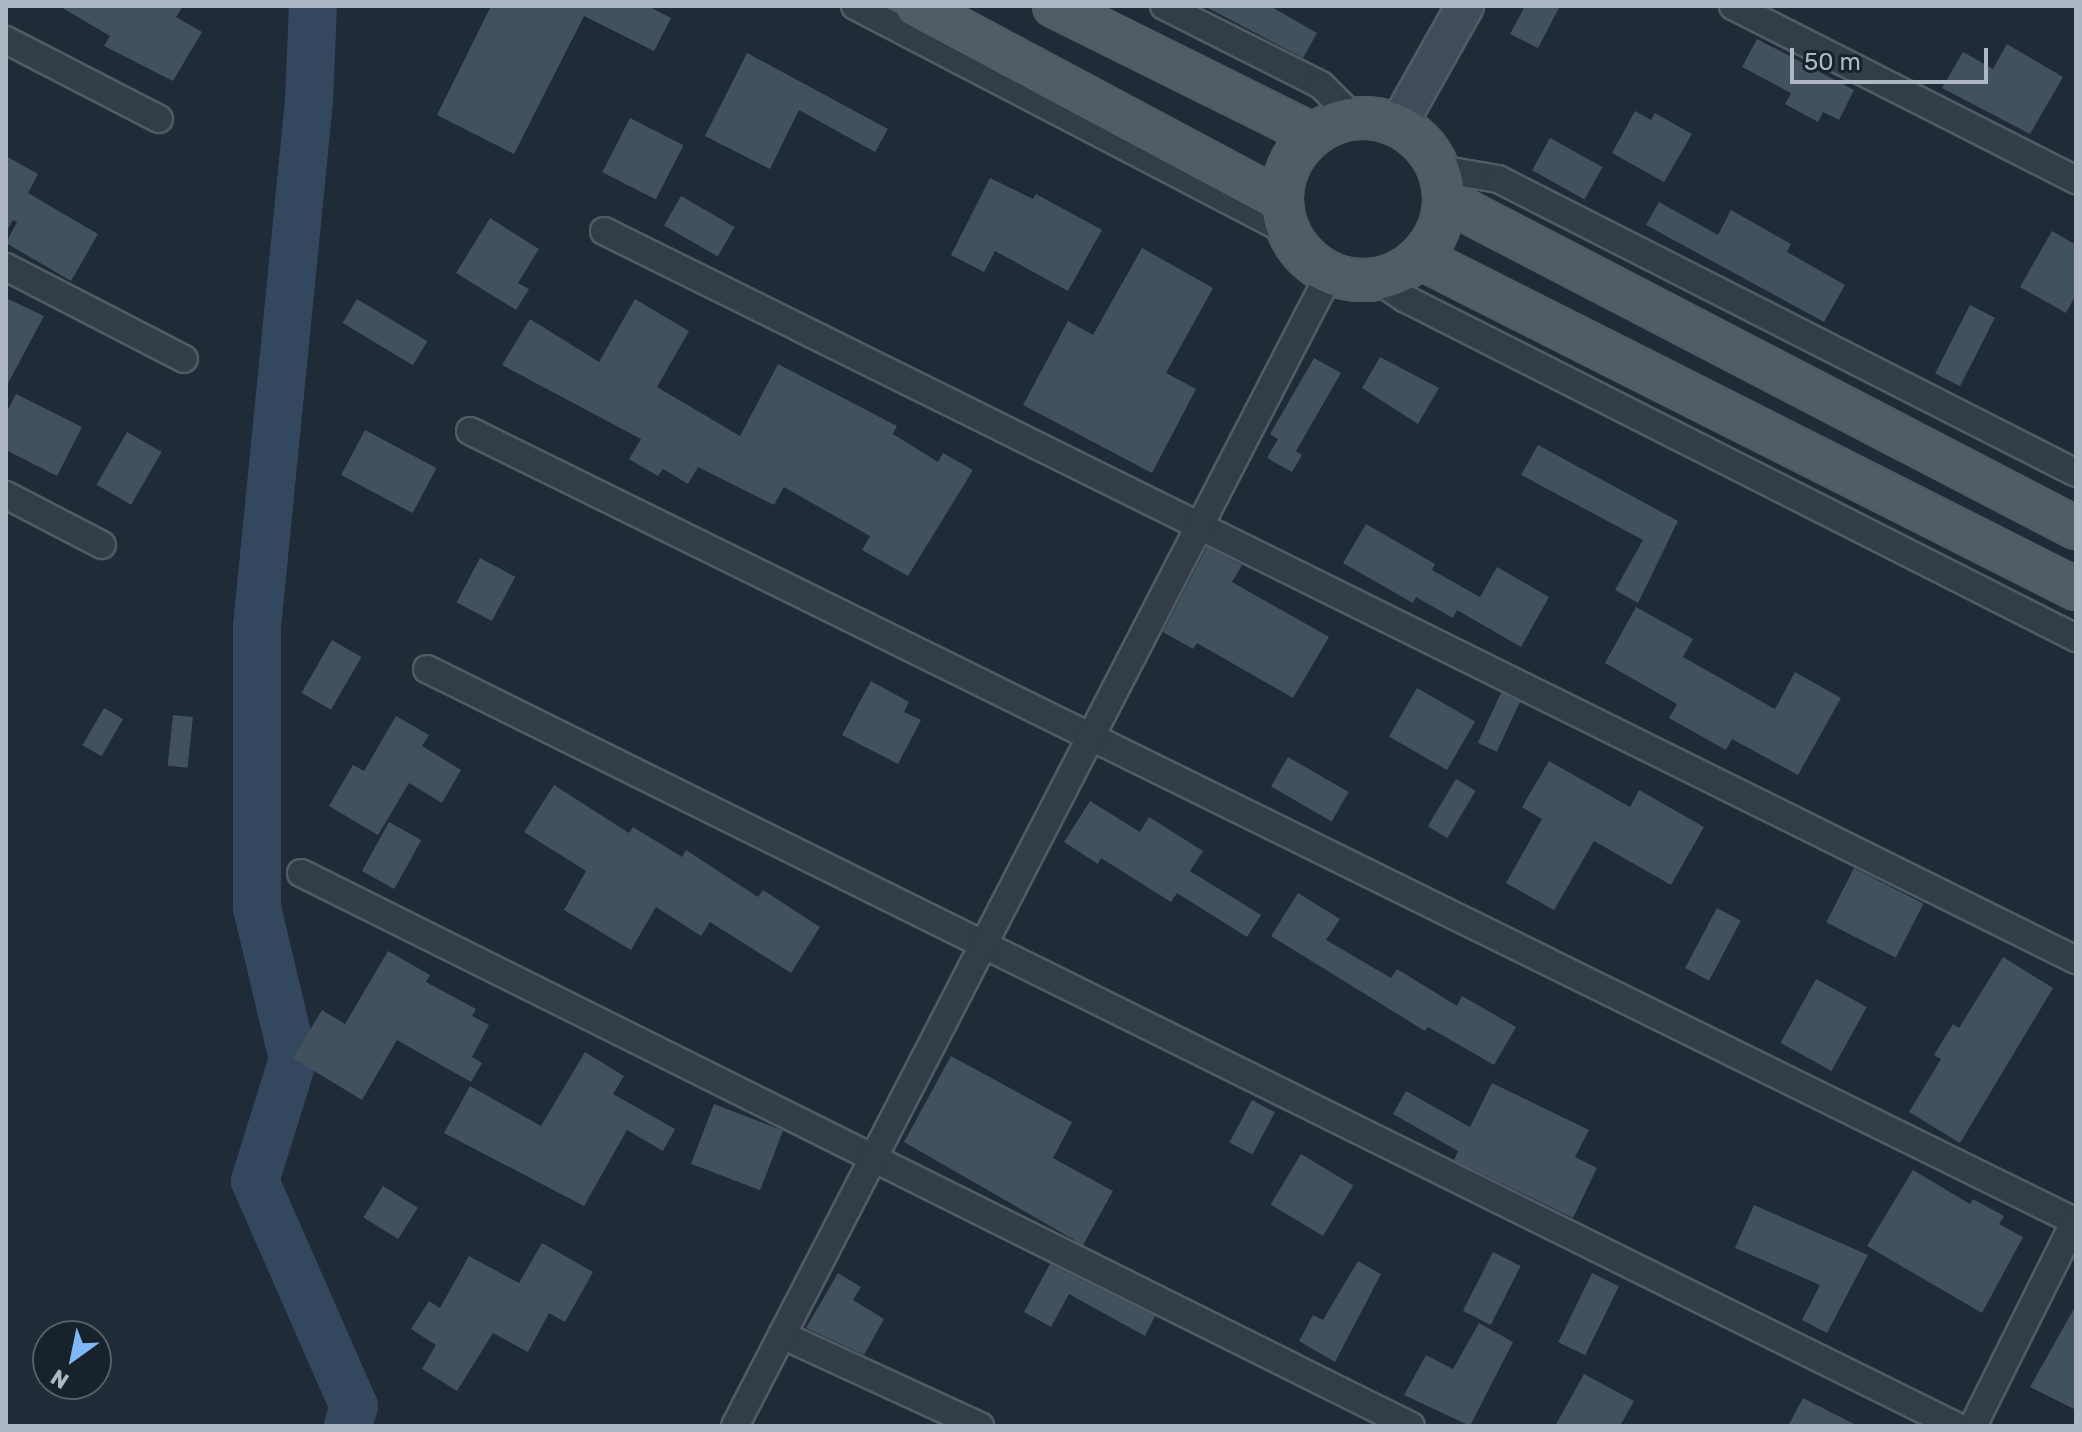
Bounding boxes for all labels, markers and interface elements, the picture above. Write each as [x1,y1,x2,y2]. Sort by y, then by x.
scale bar [1794,32,1992,82]
text: 50 m [1804,48,1861,76]
north arrow [32,1320,112,1400]
text: N [46,1363,74,1395]

